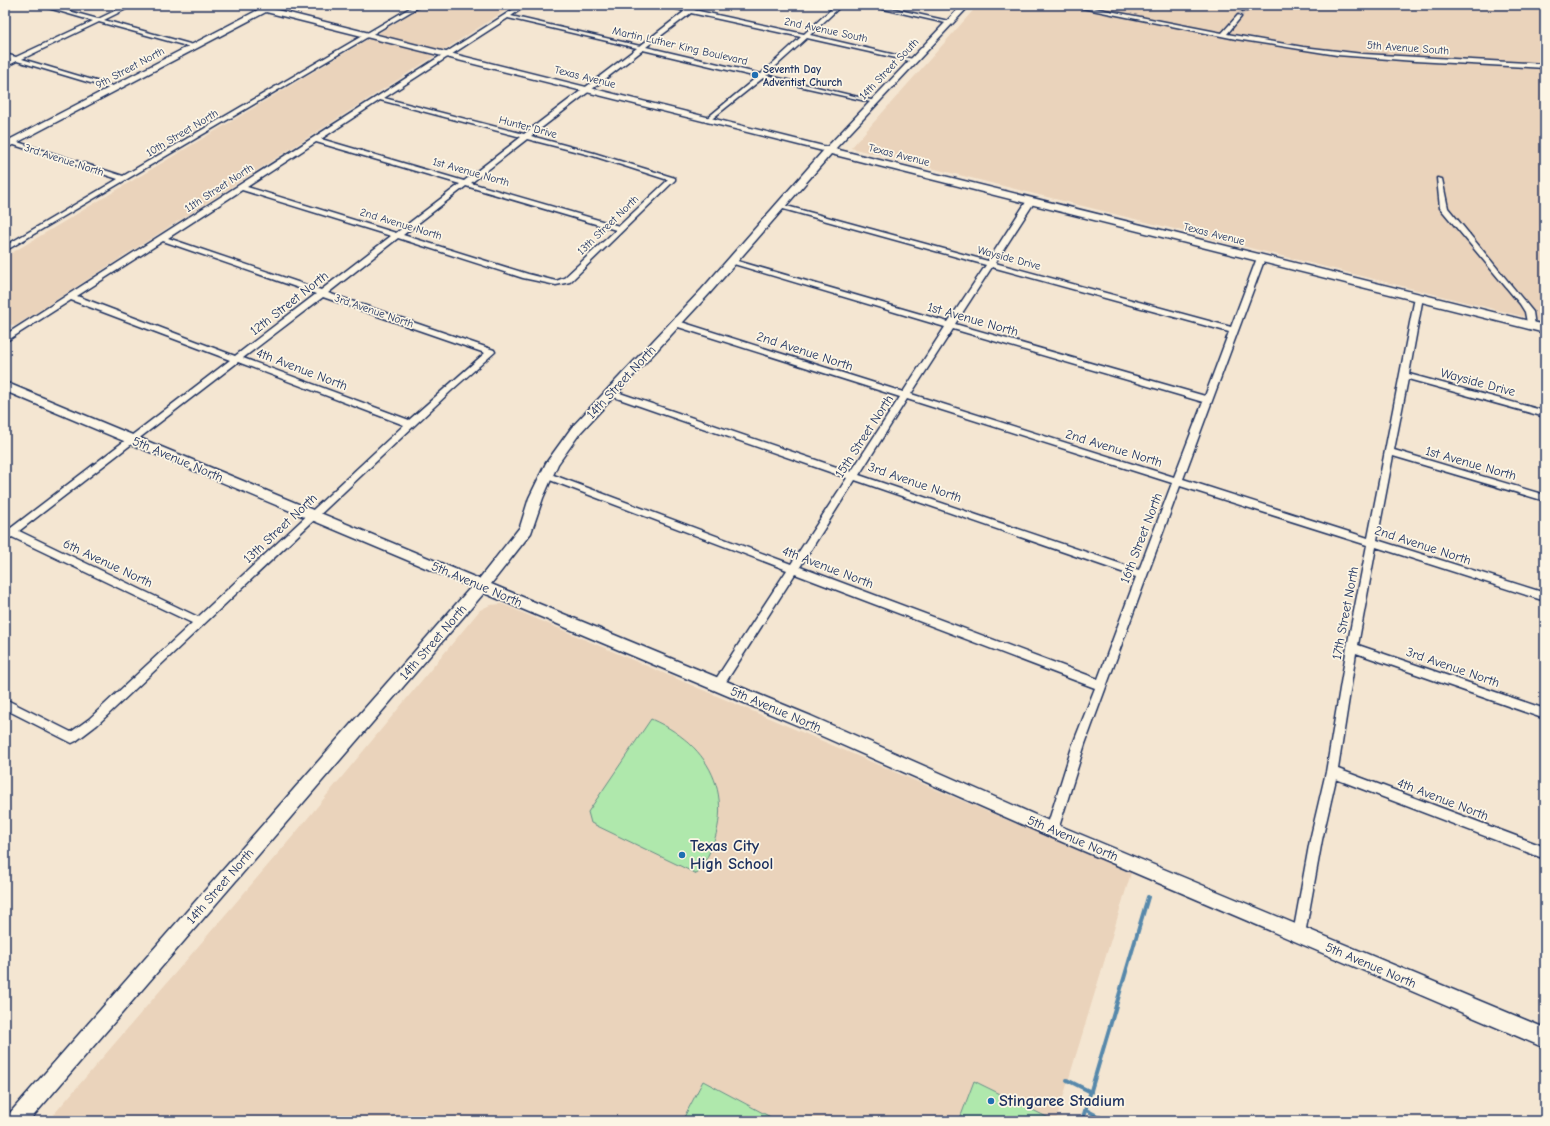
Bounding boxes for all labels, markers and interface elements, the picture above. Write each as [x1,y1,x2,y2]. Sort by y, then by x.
street label: 2nd Avenue South [783,15,869,45]
street label: Martin Luther King Boulevard [611,24,749,68]
street label: 14th Street South [856,36,922,102]
street label: 5th Avenue South [1366,39,1450,57]
street label: 9th Street North [93,44,167,92]
street label: Texas Avenue [553,63,617,91]
place label: Seventh Day Adventist Church [763,63,843,89]
marker: Seventh Day Adventist Church [750,70,760,80]
street label: 10th Street North [144,106,220,160]
street label: Hunter Drive [497,113,559,141]
street label: 3rd Avenue North [23,141,105,179]
street label: Texas Avenue [867,141,931,169]
street label: 1st Avenue North [431,155,511,189]
street label: 11th Street North [182,161,256,215]
street label: 13th Street North [575,192,641,258]
street label: 2nd Avenue North [358,205,444,243]
street label: Texas Avenue [1182,220,1246,248]
street label: Wayside Drive [976,243,1043,273]
street label: 12th Street North [247,268,331,338]
street label: 3rd Avenue North [333,291,415,331]
street label: 1st Avenue North [926,299,1020,339]
street label: 2nd Avenue North [755,328,855,374]
street label: 14th Street North [583,342,659,422]
street label: 4th Avenue North [254,345,350,393]
street label: Wayside Drive [1439,365,1518,399]
street label: 15th Street North [832,392,896,480]
street label: 2nd Avenue North [1064,426,1164,470]
street label: 5th Avenue North [130,433,226,485]
street label: 1st Avenue North [1424,443,1518,483]
street label: 3rd Avenue North [866,459,964,505]
street label: 13th Street North [240,490,320,566]
street label: 16th Street North [1117,491,1165,585]
street label: 2nd Avenue North [1373,522,1473,568]
street label: 6th Avenue North [61,536,155,590]
street label: 4th Avenue North [780,543,876,591]
street label: 5th Avenue North [429,558,525,610]
street label: 17th Street North [1329,565,1361,661]
street label: 14th Street North [396,601,470,683]
street label: 3rd Avenue North [1404,644,1502,690]
street label: 5th Avenue North [728,683,824,735]
street label: 4th Avenue North [1395,775,1491,823]
street label: 5th Avenue North [1025,812,1121,864]
place label: Texas City High School [690,837,773,873]
street label: 14th Street North [183,845,257,927]
marker: Texas City High School [677,850,687,860]
street label: 5th Avenue North [1323,939,1419,991]
place label: Stingaree Stadium [999,1092,1125,1110]
marker: Stingaree Stadium [986,1096,996,1106]

